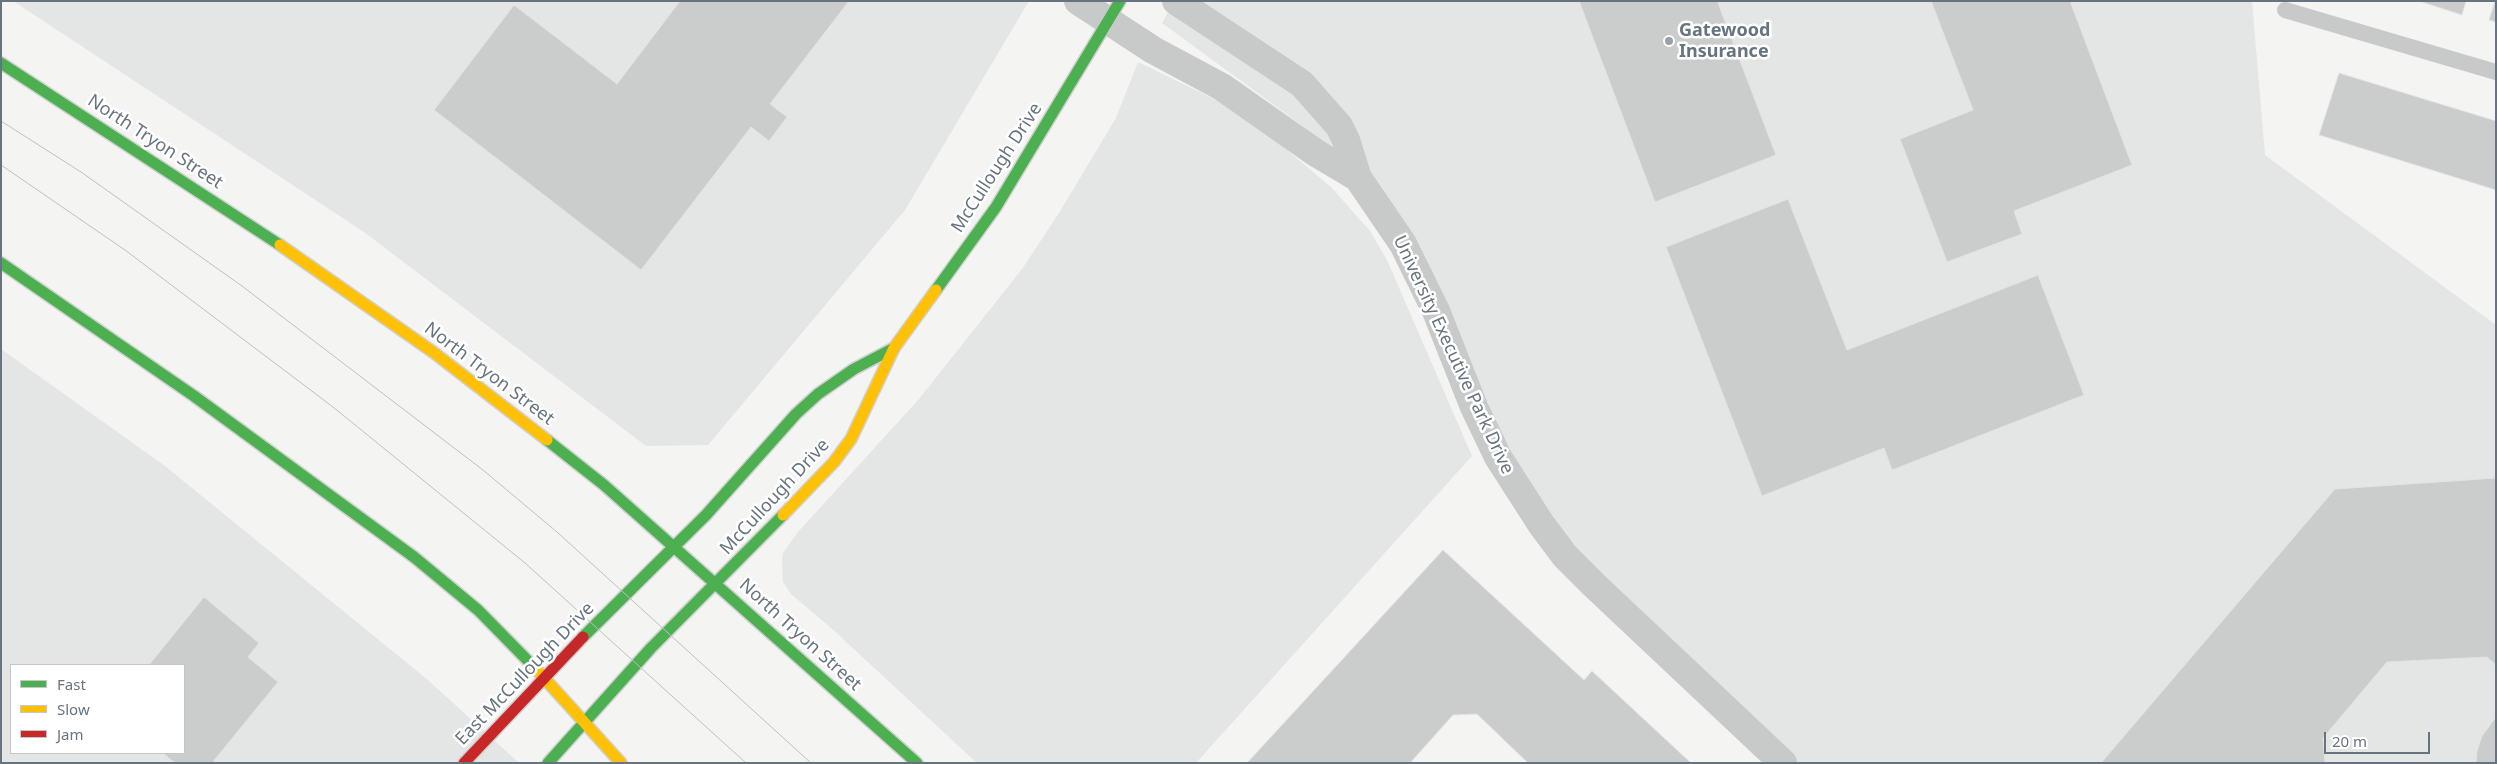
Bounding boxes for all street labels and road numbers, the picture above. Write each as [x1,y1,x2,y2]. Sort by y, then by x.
street label: North Tryon Street [83,90,227,194]
street label: McCullough Drive [947,99,1047,237]
street label: University Executive Park Drive [1388,232,1518,478]
street label: North Tryon Street [420,318,558,430]
street label: McCullough Drive [716,435,834,559]
street label: North Tryon Street [734,574,866,696]
street label: East McCullough Drive [451,598,599,750]

